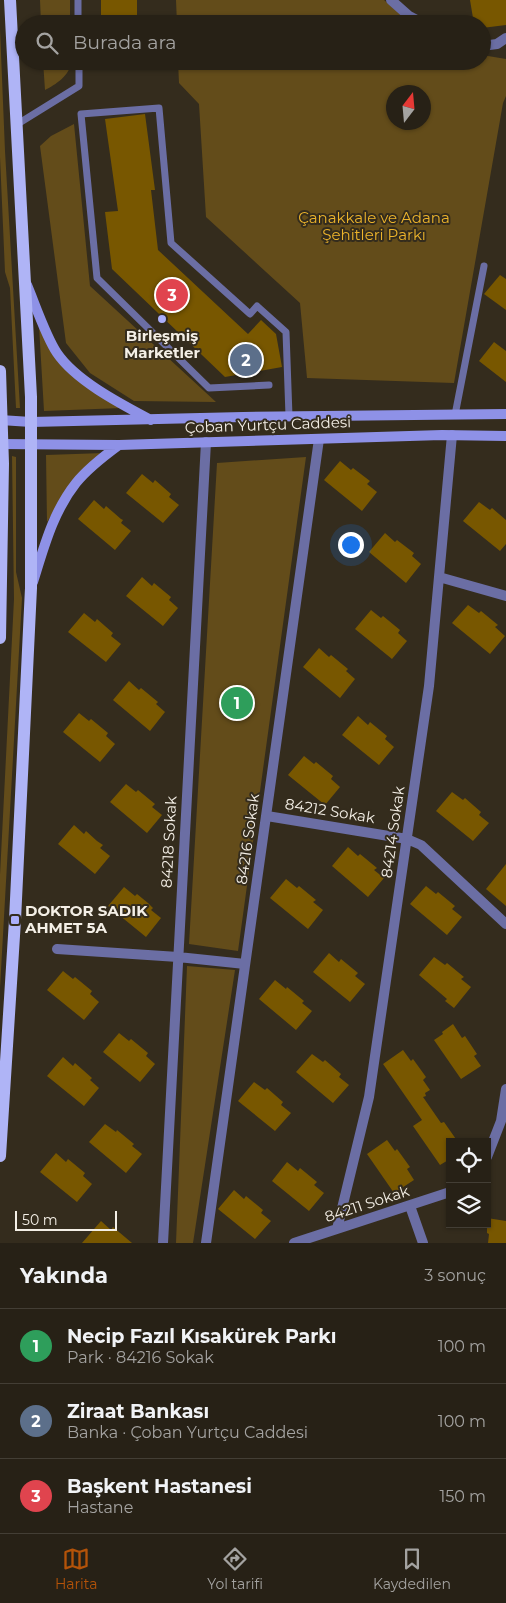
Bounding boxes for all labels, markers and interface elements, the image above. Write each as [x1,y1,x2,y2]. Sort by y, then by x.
search box [15,15,491,70]
icon: search [33,29,61,57]
text: Burada ara [73,31,177,54]
north arrow [386,85,431,130]
park label: Çanakkale ve Adana Şehitleri Parkı [298,208,450,244]
pin: 3 [156,276,188,314]
marker: Birleşmiş Marketler [156,313,168,325]
place label: Birleşmiş Marketler [124,326,200,362]
pin: 2 [230,341,262,379]
street label: Çoban Yurtçu Caddesi [184,412,351,437]
your location [338,532,364,558]
pin: 1 [221,684,253,722]
street label: 84214 Sokak [377,785,408,879]
street label: 84216 Sokak [232,792,263,886]
street label: 84212 Sokak [284,794,377,827]
street label: 84218 Sokak [157,795,180,888]
place label: DOKTOR SADIK AHMET 5A [24,901,148,937]
marker: DOKTOR SADIK AHMET 5A [9,914,21,926]
map controls [446,1138,491,1228]
button: locate [446,1138,491,1183]
street label: 84211 Sokak [322,1181,412,1226]
button: layers [446,1183,491,1228]
scale bar [15,1208,118,1231]
text: 50 m [22,1211,58,1229]
text: Yakında [20,1263,108,1288]
text: 3 sonuç [424,1266,486,1285]
text: Necip Fazıl Kısakürek Parkı [67,1325,336,1348]
text: 1 [33,1337,39,1356]
text: 100 m [438,1337,486,1356]
text: Park · 84216 Sokak [67,1348,214,1367]
text: Ziraat Bankası [67,1400,209,1423]
text: 2 [31,1412,41,1431]
text: 100 m [438,1412,486,1431]
text: Banka · Çoban Yurtçu Caddesi [67,1423,308,1442]
text: Başkent Hastanesi [67,1475,252,1498]
text: 3 [31,1487,41,1506]
text: 150 m [439,1487,486,1506]
text: Hastane [67,1498,133,1517]
tab: Harita [55,1545,97,1593]
tab: Yol tarifi [207,1545,263,1593]
tab: Kaydedilen [373,1545,451,1593]

